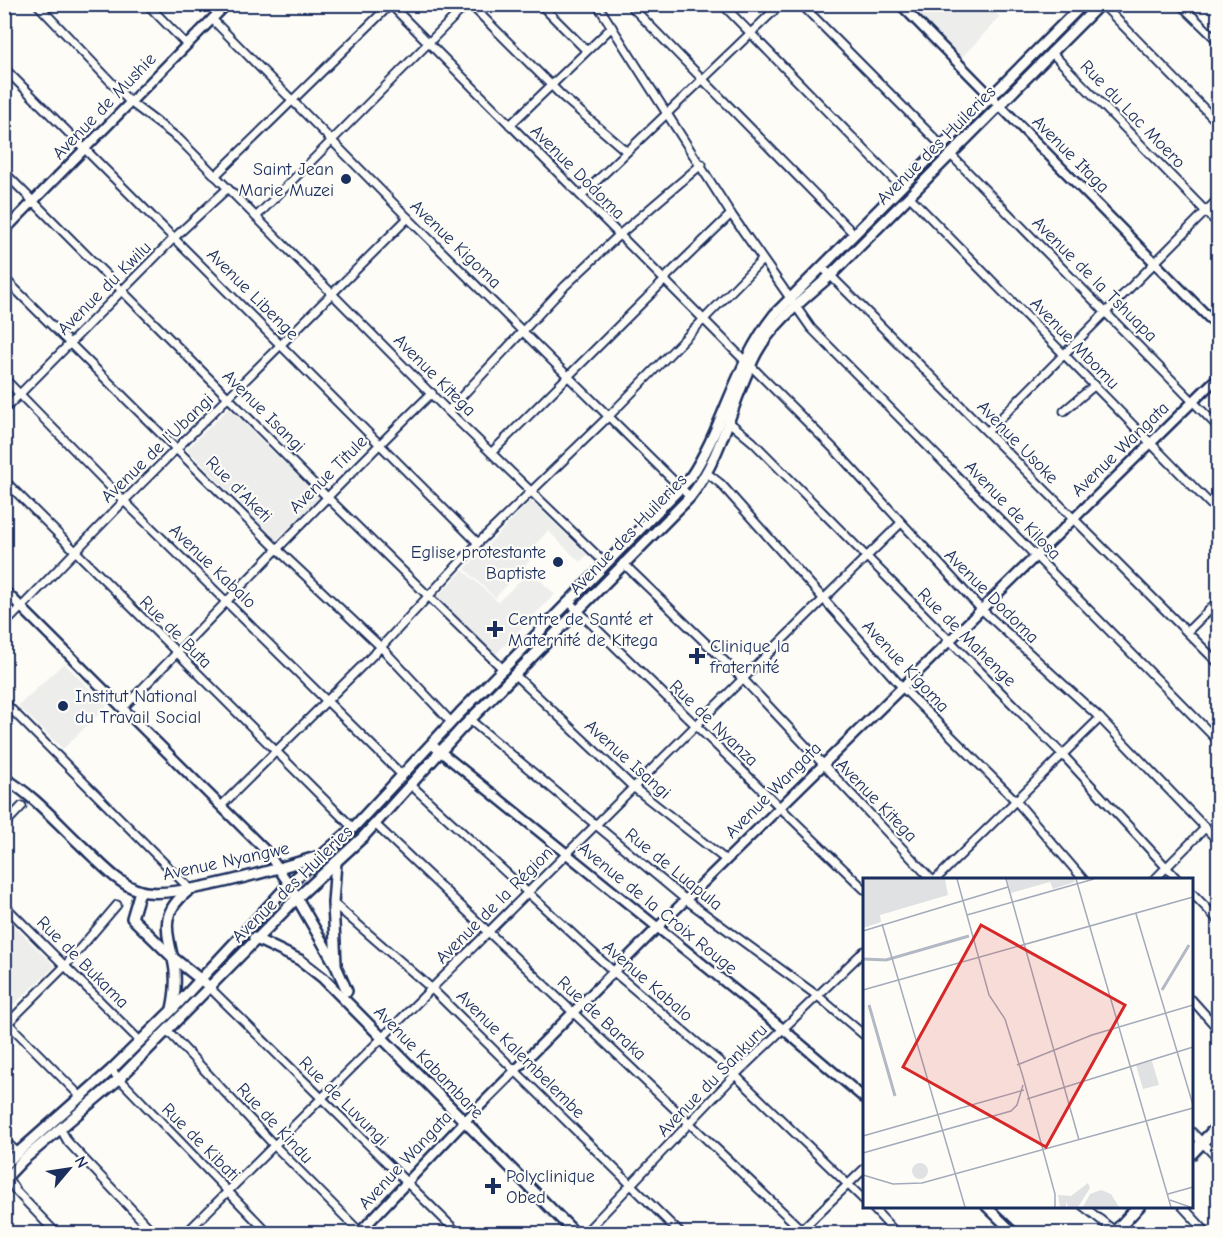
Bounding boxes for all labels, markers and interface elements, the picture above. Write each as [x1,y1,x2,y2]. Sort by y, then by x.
street label: Avenue de Mushie [48,49,161,164]
street label: Rue du Lac Moero [1076,56,1190,173]
street label: Avenue des Huileries [872,81,1000,209]
street label: Avenue Itaga [1028,111,1114,197]
street label: Avenue Dodoma [526,121,629,224]
place label: Saint Jean Marie Muzei [239,159,334,201]
marker: Saint Jean Marie Muzei [339,172,353,186]
street label: Avenue Kigoma [406,196,505,293]
street label: Avenue de la Tshuapa [1028,212,1162,346]
street label: Avenue du Kwilu [53,237,155,339]
street label: Avenue Libenge [202,244,303,345]
street label: Avenue Mbomu [1026,293,1124,393]
street label: Avenue Kitega [389,330,480,421]
street label: Avenue Isangi [218,366,309,457]
street label: Avenue de l'Ubangi [97,389,218,507]
street label: Avenue Usoke [973,396,1063,488]
street label: Avenue Wangata [1067,398,1173,501]
street label: Avenue Titule [285,431,372,518]
street label: Rue d'Aketi [201,452,276,527]
street label: Avenue de Kilosa [960,456,1065,564]
street label: Avenue des Huileries [565,470,691,599]
street label: Avenue Kabalo [165,520,260,613]
place label: Eglise protestante Baptiste [411,542,546,584]
street label: Avenue Dodoma [940,545,1043,648]
marker: Eglise protestante Baptiste [551,555,565,569]
street label: Rue de Mahenge [913,584,1020,691]
street label: Rue de Buta [135,592,216,673]
place label: Centre de Santé et Maternité de Kitega [508,609,658,651]
street label: Avenue Kigoma [858,616,954,717]
marker: Centre de Santé et Maternité de Kitega [486,620,504,638]
place label: Clinique la fraternité [709,636,790,678]
marker: Clinique la fraternité [688,647,706,665]
street label: Rue de Nyanza [665,676,762,771]
place label: Institut National du Travail Social [75,686,201,728]
marker: Institut National du Travail Social [56,699,70,713]
street label: Avenue Isangi [580,715,675,803]
street label: Avenue Wangata [721,738,826,843]
street label: Avenue Kitega [832,754,922,846]
street label: Avenue des Huileries [228,821,357,947]
street label: Rue de Luapula [621,824,726,915]
street label: Avenue Nyangwe [161,838,291,885]
street label: Avenue de la Croix Rouge [574,838,741,979]
street label: Avenue de la Région [431,842,557,968]
inset map [863,878,1193,1208]
street label: Rue de Bukama [32,912,133,1013]
street label: Avenue Kabalo [598,937,697,1026]
street label: Rue de Baraka [553,972,650,1065]
street label: Avenue Kalembelembe [452,986,589,1123]
street label: Avenue Kabambare [369,1002,488,1123]
street label: Avenue du Sankuru [653,1019,772,1141]
street label: Rue de Luvungi [295,1052,393,1150]
street label: Rue de Kindu [232,1079,317,1168]
street label: Rue de Kibati [157,1099,244,1186]
street label: Avenue Wangata [354,1107,456,1214]
north arrow [39,1139,99,1199]
text: N [71,1153,92,1171]
place label: Polyclinique Obed [506,1166,595,1208]
marker: Polyclinique Obed [484,1177,502,1195]

